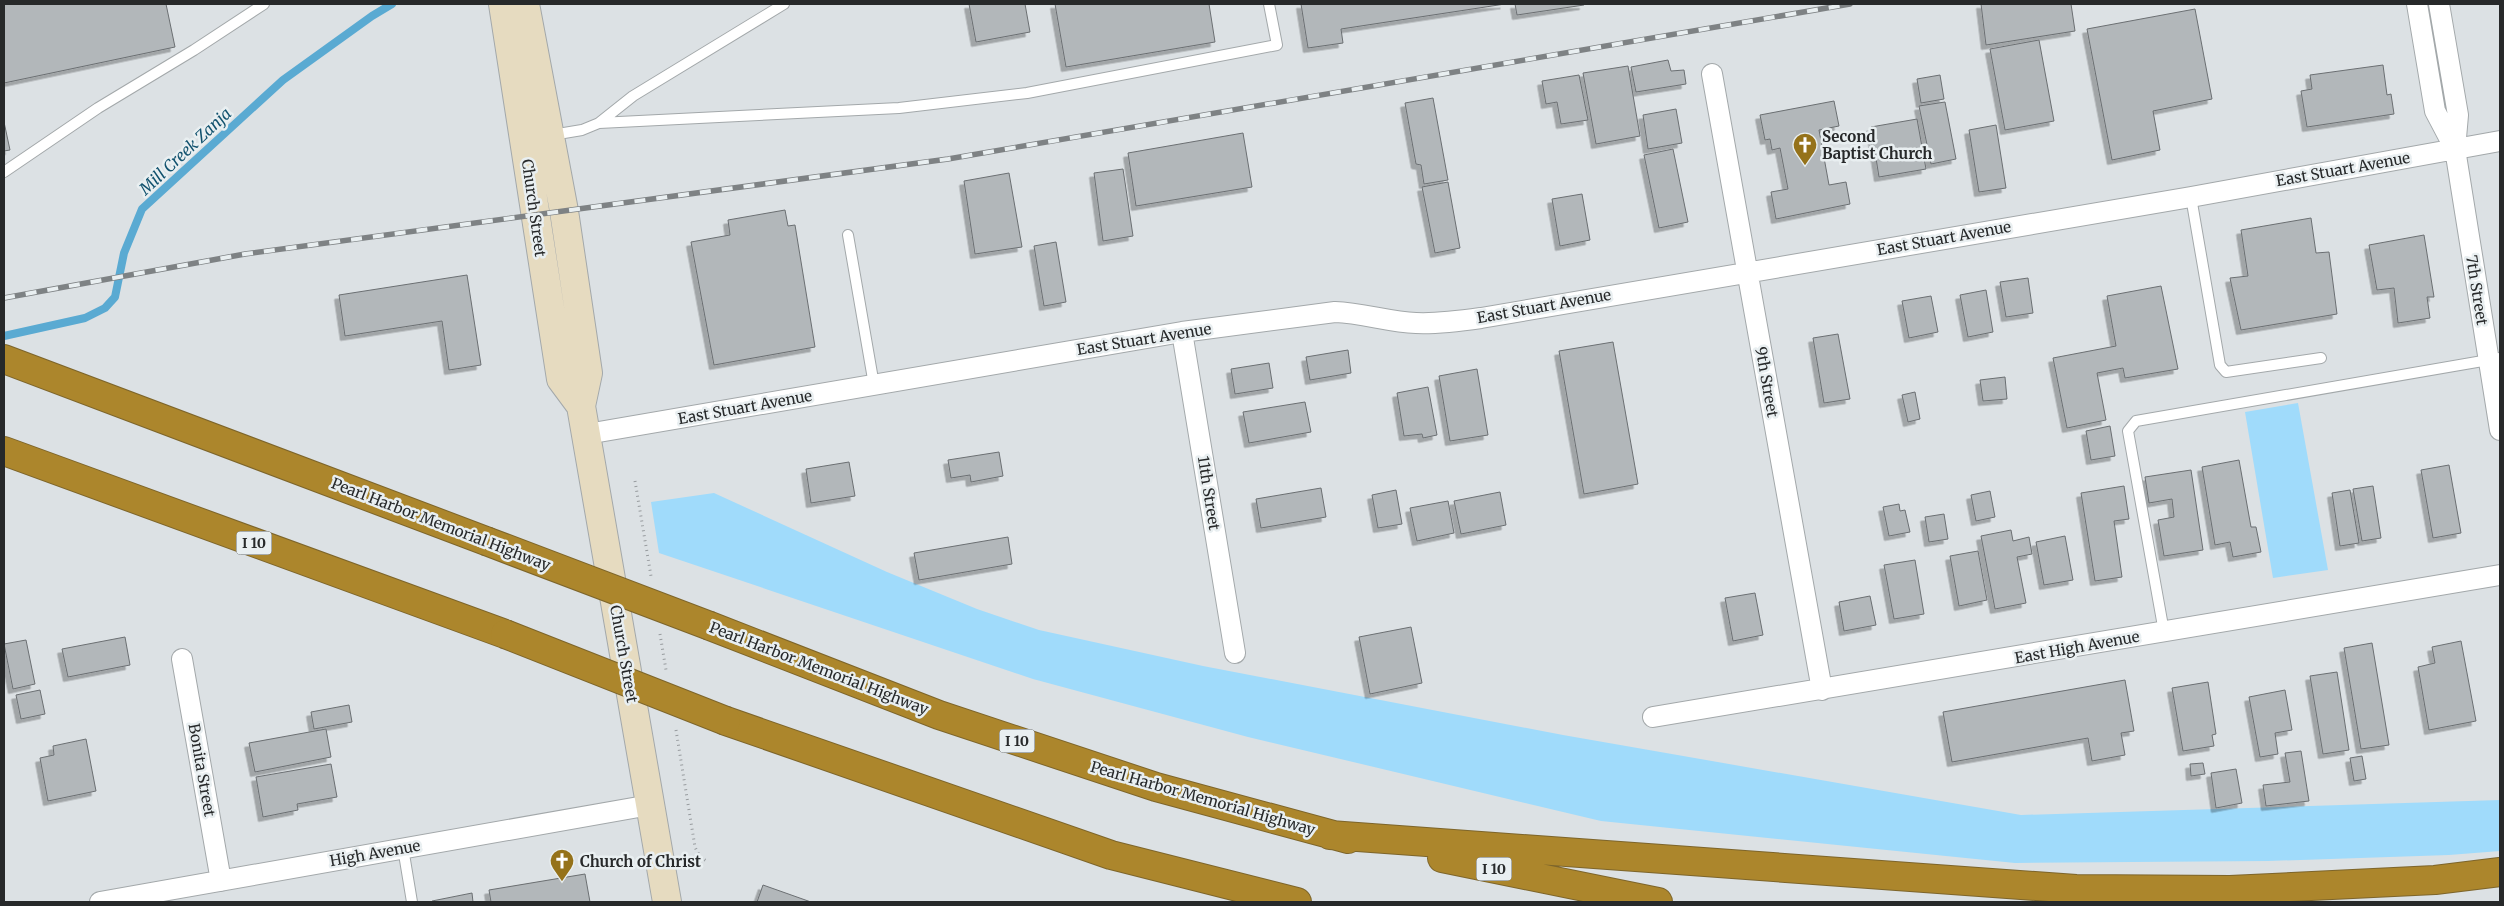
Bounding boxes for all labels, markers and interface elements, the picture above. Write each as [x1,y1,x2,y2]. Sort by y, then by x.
water label: Mill Creek Zanja [134,103,235,199]
place label: Second Baptist Church [1822,127,1932,163]
church icon: Second Baptist Church [1792,132,1818,166]
street label: East Stuart Avenue [2274,148,2412,190]
street label: Church Street [518,158,550,258]
street label: East Stuart Avenue [1875,217,2013,259]
street label: 7th Street [2462,254,2492,326]
street label: East Stuart Avenue [1475,285,1613,327]
street label: East Stuart Avenue [1075,319,1213,359]
street label: 9th Street [1751,345,1783,419]
street label: East Stuart Avenue [676,386,814,428]
street label: 11th Street [1194,455,1224,532]
street label: Pearl Harbor Memorial Highway [329,473,553,575]
road number: I 10 [236,532,272,554]
street label: Church Street [606,604,642,704]
street label: Pearl Harbor Memorial Highway [707,617,931,719]
street label: East High Avenue [2013,627,2141,667]
street label: Bonita Street [184,722,220,818]
road number: I 10 [1000,729,1034,752]
street label: Pearl Harbor Memorial Highway [1088,757,1318,839]
street label: High Avenue [328,836,422,870]
church icon: Church of Christ [549,848,575,882]
place label: Church of Christ [580,852,701,871]
road number: I 10 [1476,858,1512,881]

